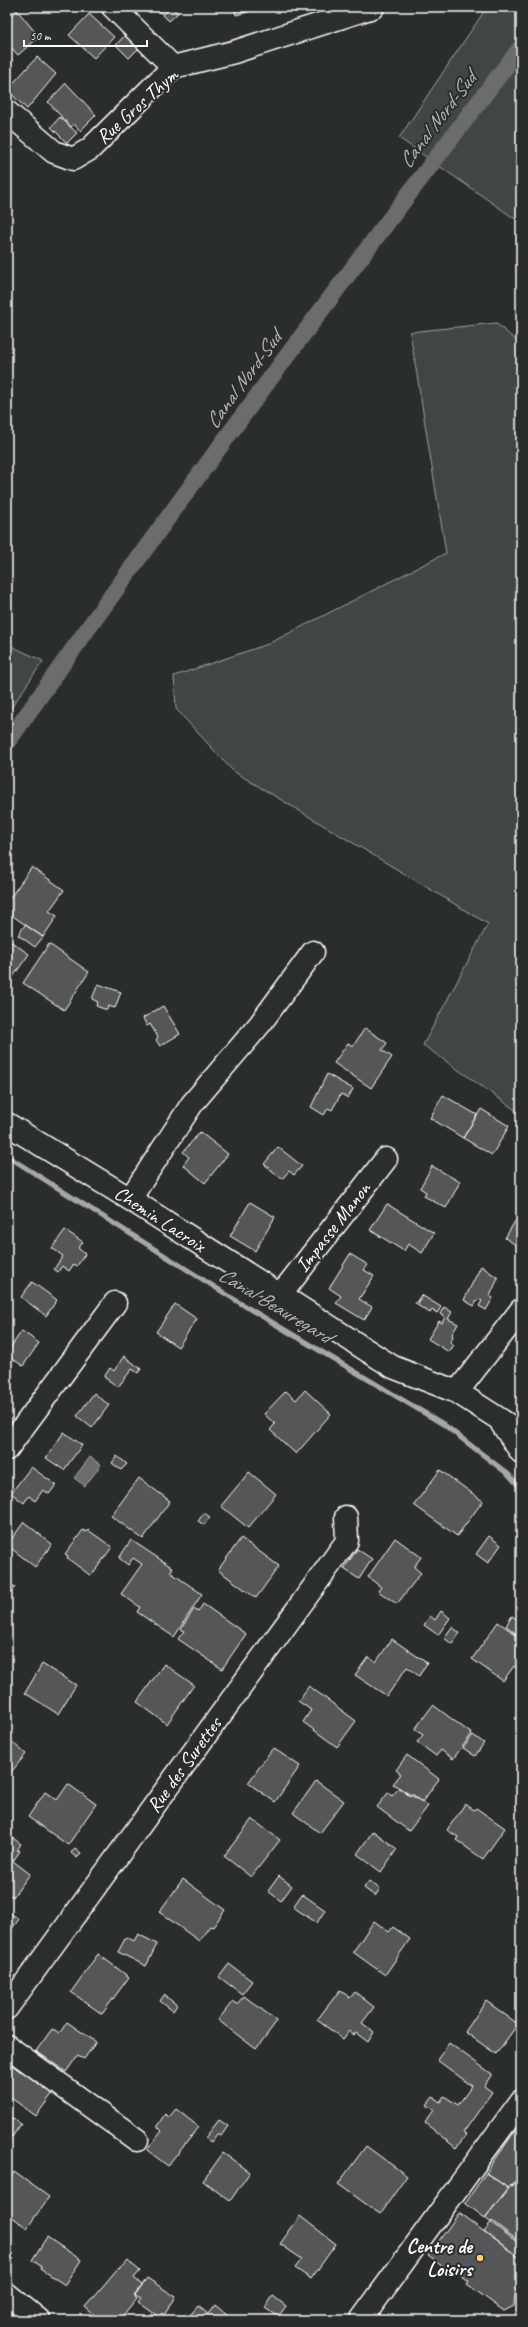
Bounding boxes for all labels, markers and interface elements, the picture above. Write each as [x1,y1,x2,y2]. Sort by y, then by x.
scale bar [24,22,147,48]
text: 50 m [30,28,52,44]
street label: Rue Gros Thym [91,61,185,149]
water label: Canal Nord-Sud [393,62,486,173]
water label: Canal Nord-Sud [199,321,291,433]
street label: Impasse Manon [290,1176,377,1277]
street label: Chemin Lacroix [110,1180,212,1259]
water label: Canal Beauregard [214,1261,342,1352]
street label: Rue des Surettes [141,1711,228,1818]
place label: Centre de Loisirs [407,2234,474,2282]
marker: Centre de Loisirs [475,2253,485,2263]

